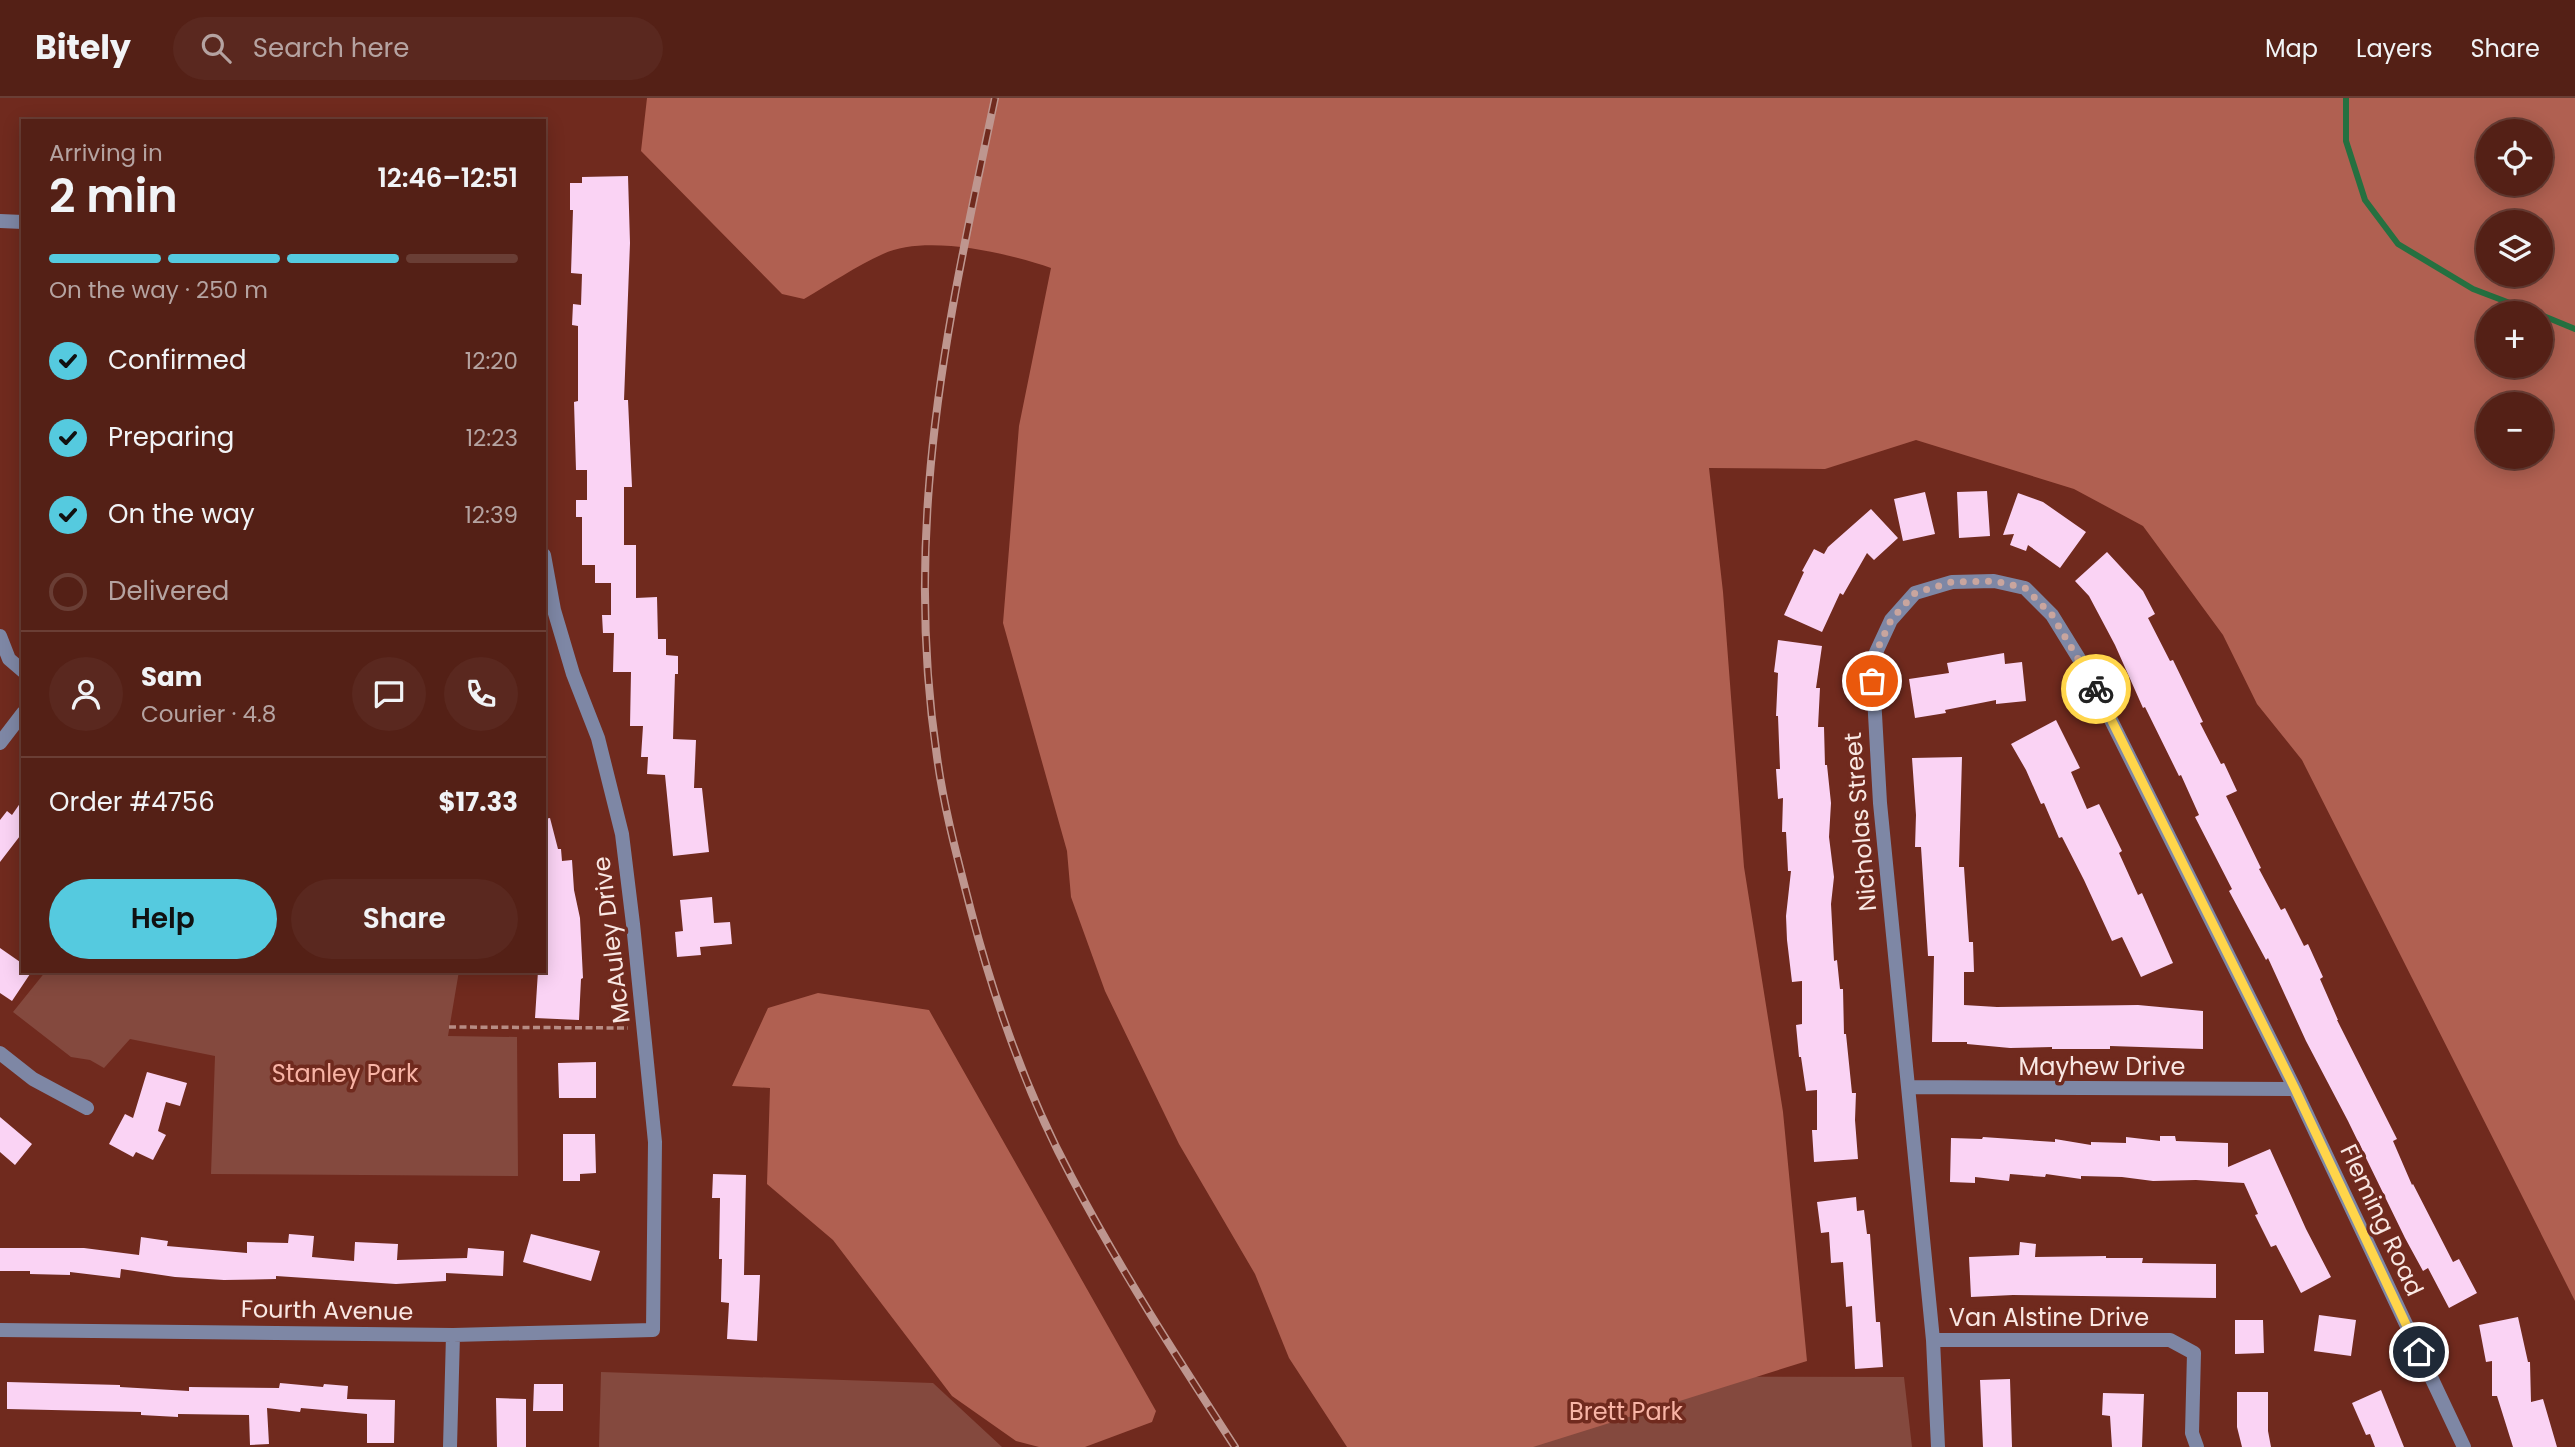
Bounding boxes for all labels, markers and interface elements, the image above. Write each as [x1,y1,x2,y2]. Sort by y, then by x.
search box [173,17,663,80]
text: Bitely [35,24,131,71]
icon: search [197,29,235,67]
text: Search here [253,30,409,66]
text: Map [2265,32,2318,65]
text: Layers [2356,32,2432,65]
text: Share [2470,32,2540,65]
map controls [2476,119,2553,469]
button: locate [2476,119,2553,196]
text: Arriving in [49,137,163,169]
text: 12:46–12:51 [377,160,518,196]
text: 2 min [49,164,178,228]
button: layers [2476,210,2553,287]
text: On the way · 250 m [49,274,268,306]
button: + [2476,301,2553,378]
icon: check [49,342,87,380]
text: Confirmed [108,342,246,378]
text: 12:20 [465,345,518,377]
button: − [2476,392,2553,469]
icon: check [49,419,87,457]
text: Preparing [108,419,234,455]
text: 12:23 [466,422,518,454]
icon: check [49,496,87,534]
text: On the way [108,496,255,532]
text: 12:39 [464,499,518,531]
text: Delivered [108,573,229,609]
pin [1842,651,1902,711]
courier [2061,654,2131,724]
button: person [49,657,123,731]
button: chat [352,657,426,731]
button: phone [444,657,518,731]
text: Sam [141,659,202,695]
icon: bag [1853,662,1891,700]
icon: bike [2077,670,2115,708]
text: Courier · 4.8 [141,698,276,730]
street label: Nicholas Street [1836,731,1884,913]
text: Order #4756 [49,784,215,820]
text: $17.33 [438,784,518,820]
street label: McAuley Drive [584,855,638,1025]
button: Help [49,879,277,959]
button: Share [291,879,518,959]
street label: Mayhew Drive [2019,1050,2185,1083]
park label: Stanley Park [272,1057,419,1090]
street label: Fleming Road [2332,1139,2432,1301]
street label: Fourth Avenue [241,1292,413,1328]
street label: Van Alstine Drive [1949,1301,2149,1334]
pin [2389,1322,2449,1382]
icon: home [2400,1333,2438,1371]
park label: Brett Park [1569,1395,1684,1428]

